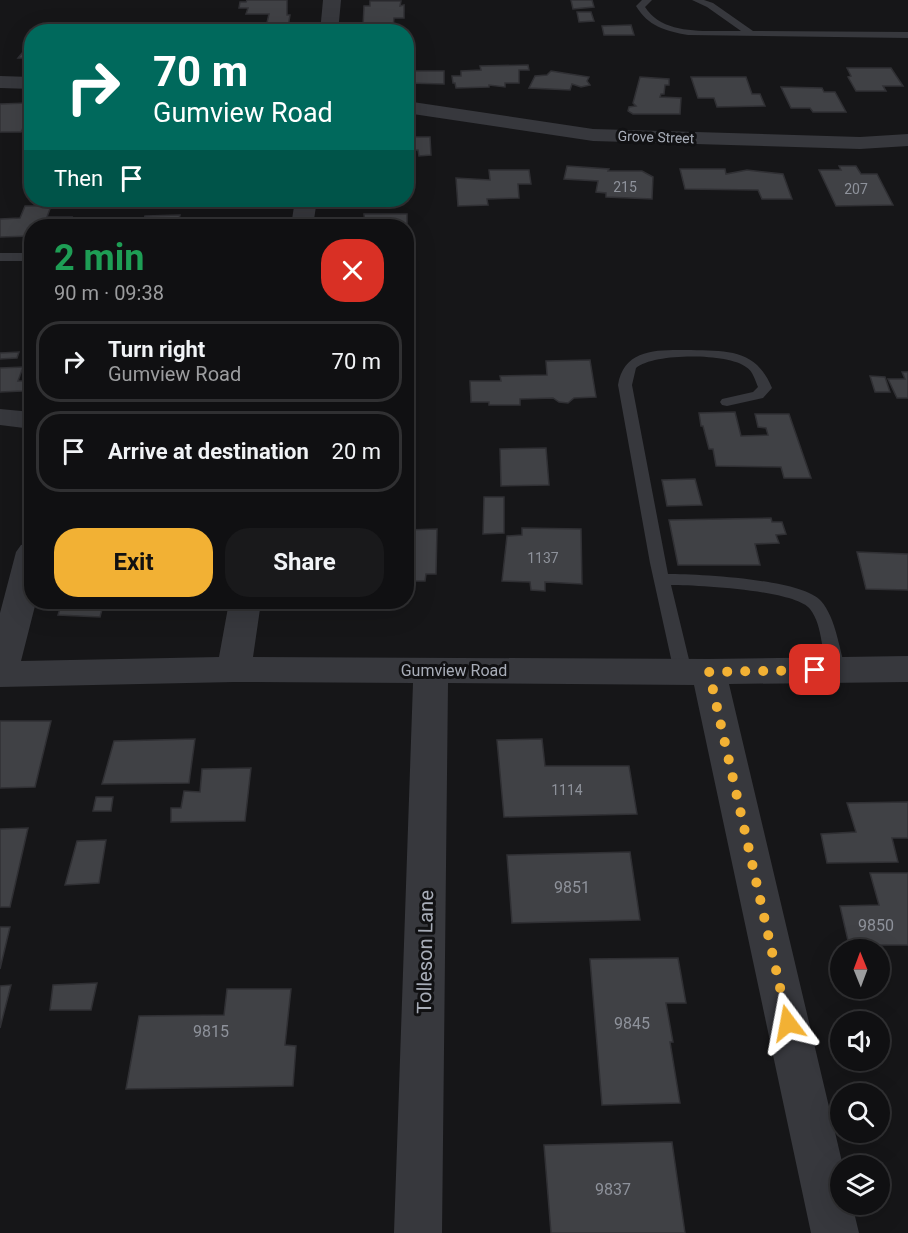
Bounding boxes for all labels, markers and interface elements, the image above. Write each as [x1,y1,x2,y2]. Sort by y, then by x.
text: 70 m [153,47,248,96]
icon: right [54,48,132,126]
text: Gumview Road [153,97,333,129]
street label: Grove Street [617,128,695,146]
icon: arrive [115,162,148,195]
text: Then [54,166,103,191]
house number: 215 [613,179,637,195]
house number: 207 [844,181,868,197]
text: 2 min [54,237,145,279]
button: close [321,239,384,302]
text: 90 m · 09:38 [54,281,164,305]
text: Turn right [108,337,205,362]
icon: right [57,345,90,378]
text: 70 m [332,349,381,374]
text: Gumview Road [108,362,241,386]
icon: arrive [57,435,90,468]
text: Arrive at destination [108,439,309,464]
text: 20 m [332,439,381,464]
button: Exit [54,528,213,597]
button: Share [225,528,384,597]
house number: 1137 [527,550,559,566]
pin [789,644,840,695]
icon: arrive [798,653,831,686]
street label: Gumview Road [401,661,507,680]
house number: 1114 [551,782,583,798]
house number: 9851 [554,878,590,897]
street label: Tolleson Lane [412,890,438,1014]
house number: 9850 [858,916,894,935]
north arrow [830,939,890,999]
map controls [830,939,890,1215]
position arrow [756,991,820,1055]
button: sound [830,1011,890,1071]
house number: 9845 [614,1014,650,1033]
house number: 9815 [193,1022,229,1041]
button: search [830,1083,890,1143]
button: layers [830,1155,890,1215]
house number: 9837 [595,1180,631,1199]

